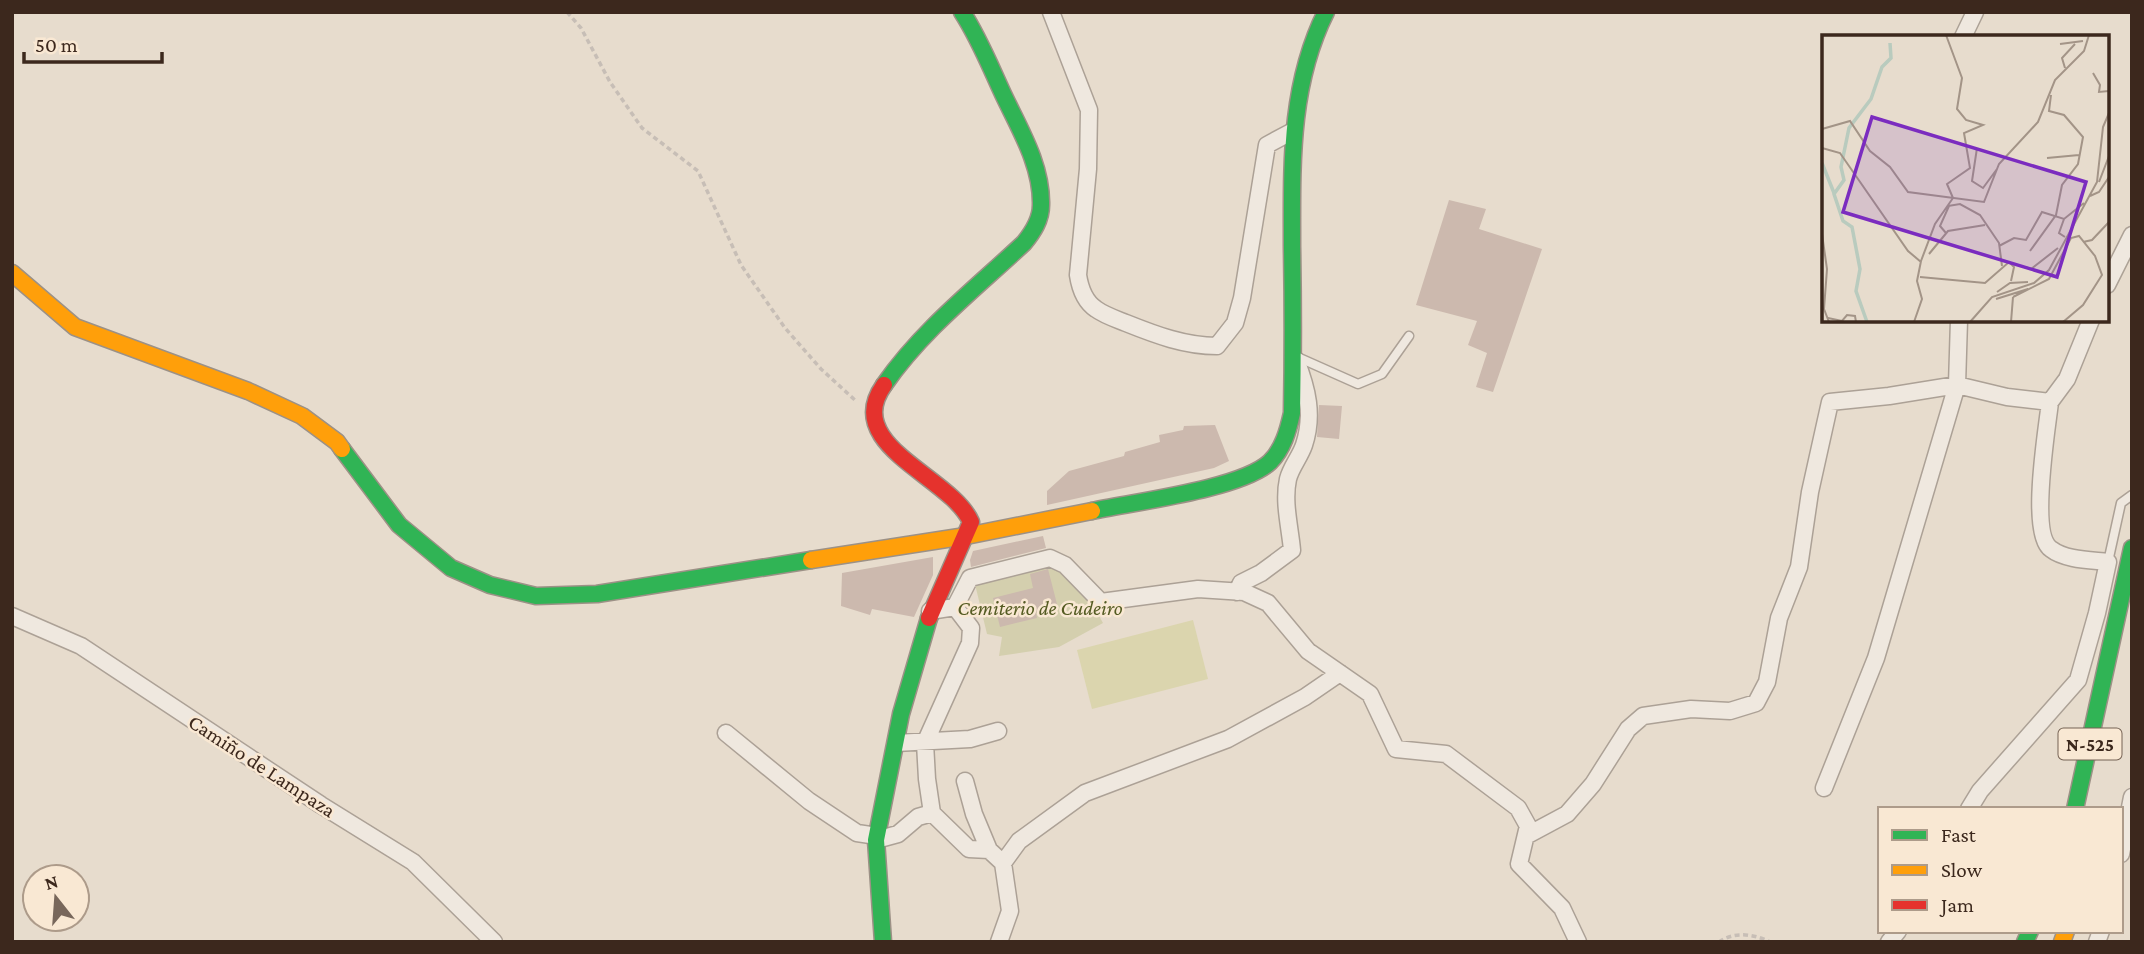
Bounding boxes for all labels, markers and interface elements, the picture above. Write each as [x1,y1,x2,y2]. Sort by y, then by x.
scale bar [24,21,163,65]
text: 50 m [35,33,78,57]
inset map [1822,35,2109,322]
park label: Cemiterio de Cudeiro [957,596,1123,620]
street label: Camiño de Lampaza [184,709,340,823]
road number: N-525 [2058,729,2122,760]
legend [1878,807,2123,933]
text: Fast [1941,823,1977,847]
text: Slow [1941,858,1983,882]
north arrow [21,863,91,933]
text: N [42,870,60,894]
text: Jam [1939,893,1974,917]

